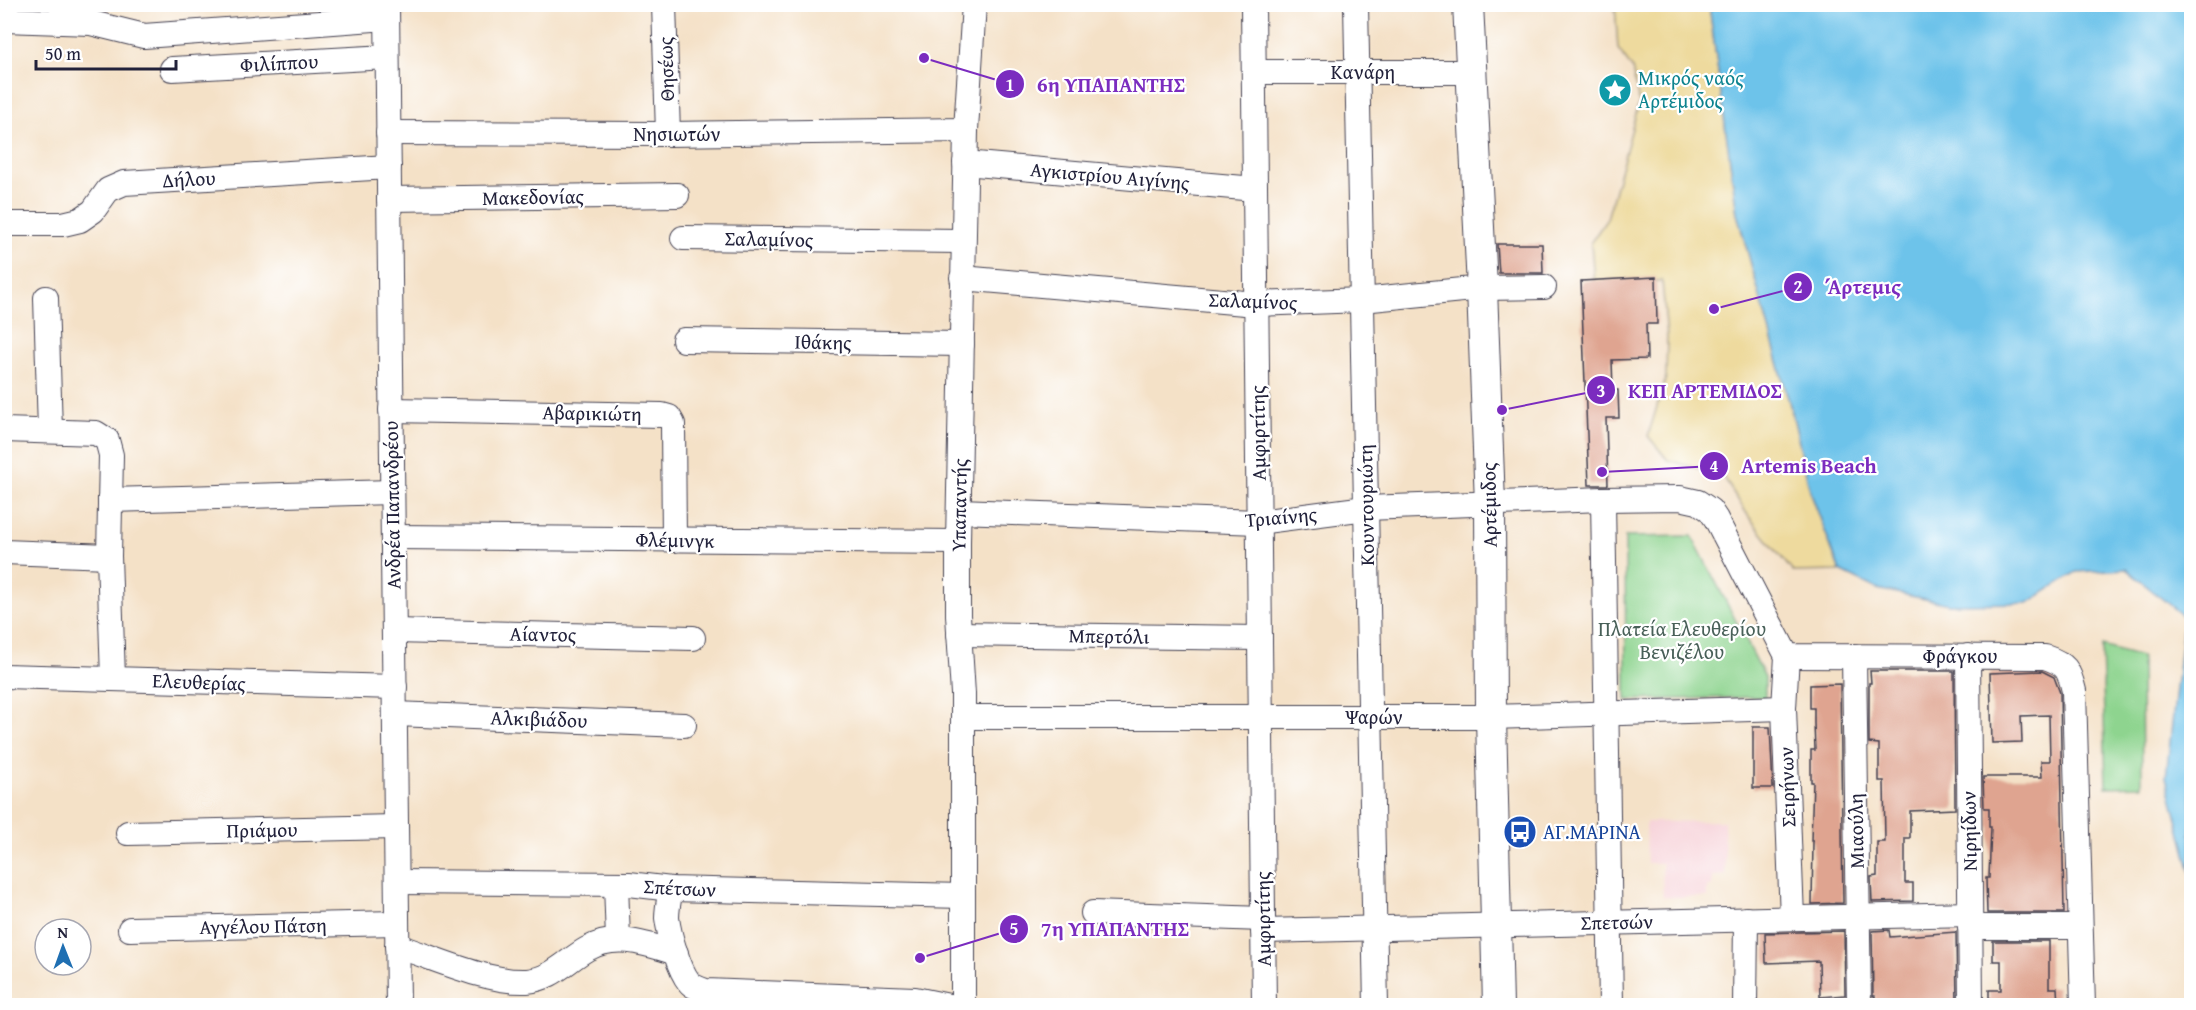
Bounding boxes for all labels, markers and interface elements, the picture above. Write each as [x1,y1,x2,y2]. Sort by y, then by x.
scale bar [36,33,176,71]
street label: Θησέως [650,36,681,102]
text: 50 m [45,40,81,67]
street label: Φιλίππου [239,46,319,79]
street label: Κανάρη [1331,57,1395,86]
place label: Μικρός ναός Αρτέμιδος [1638,63,1744,115]
callout: 6η ΥΠΑΠΑΝΤΗΣ [995,65,1197,104]
text: 6η ΥΠΑΠΑΝΤΗΣ [1037,69,1185,100]
text: 1 [1005,71,1015,98]
place icon: Μικρός ναός Αρτέμιδος [1597,72,1633,108]
street label: Νησιωτών [633,119,721,148]
street label: Αγκιστρίου Αιγίνης [1029,154,1191,197]
street label: Δήλου [162,163,216,194]
street label: Μακεδονίας [482,181,585,212]
street label: Σαλαμίνος [724,223,814,254]
callout: Άρτεμις [1783,268,1913,307]
text: Άρτεμις [1825,271,1901,302]
text: 2 [1793,273,1803,300]
street label: Σαλαμίνος [1208,284,1298,317]
street label: Ιθάκης [794,327,852,357]
callout: ΚΕΠ ΑΡΤΕΜΙΔΟΣ [1586,371,1794,410]
text: ΚΕΠ ΑΡΤΕΜΙΔΟΣ [1628,375,1782,406]
text: 3 [1596,377,1606,404]
street label: Αμφιρτίτης [1242,385,1273,481]
street label: Αβαρικιώτη [542,397,642,428]
street label: Ανδρέα Παπανδρέου [376,420,407,590]
street label: Κουντουριώτη [1350,444,1381,566]
callout: Artemis Beach [1699,446,1889,485]
text: Artemis Beach [1741,450,1877,481]
text: 4 [1709,452,1719,479]
street label: Υπαπαντής [943,458,974,553]
street label: Αρτέμιδος [1473,462,1504,548]
street label: Τριαίνης [1244,499,1319,534]
street label: Φλέμινγκ [635,524,715,555]
park label: Πλατεία Ελευθερίου Βενιζέλου [1598,614,1766,666]
street label: Αίαντος [509,618,577,649]
street label: Μπερτόλι [1068,620,1150,651]
street label: Φράγκου [1923,641,1997,670]
street label: Ελευθερίας [152,665,247,698]
street label: Αλκιβιάδου [490,702,588,735]
street label: Ψαρών [1344,702,1403,731]
street label: Σειρήνων [1771,746,1802,828]
street label: Νιρηίδων [1953,791,1984,871]
street label: Μιαούλη [1840,793,1871,869]
street label: Πριάμου [226,814,298,845]
bus stop icon: ΑΓ.ΜΑΡΙΝΑ [1502,814,1538,850]
place label: ΑΓ.ΜΑΡΙΝΑ [1543,817,1641,846]
street label: Σπέτσων [643,871,717,904]
street label: Αμφιρτίτης [1247,871,1278,967]
street label: Σπετσών [1580,906,1654,937]
callout: 7η ΥΠΑΠΑΝΤΗΣ [999,909,1201,948]
street label: Αγγέλου Πάτση [199,910,327,941]
text: 7η ΥΠΑΠΑΝΤΗΣ [1041,913,1189,944]
text: 5 [1009,915,1019,942]
north arrow [33,917,93,977]
text: N [57,920,69,944]

